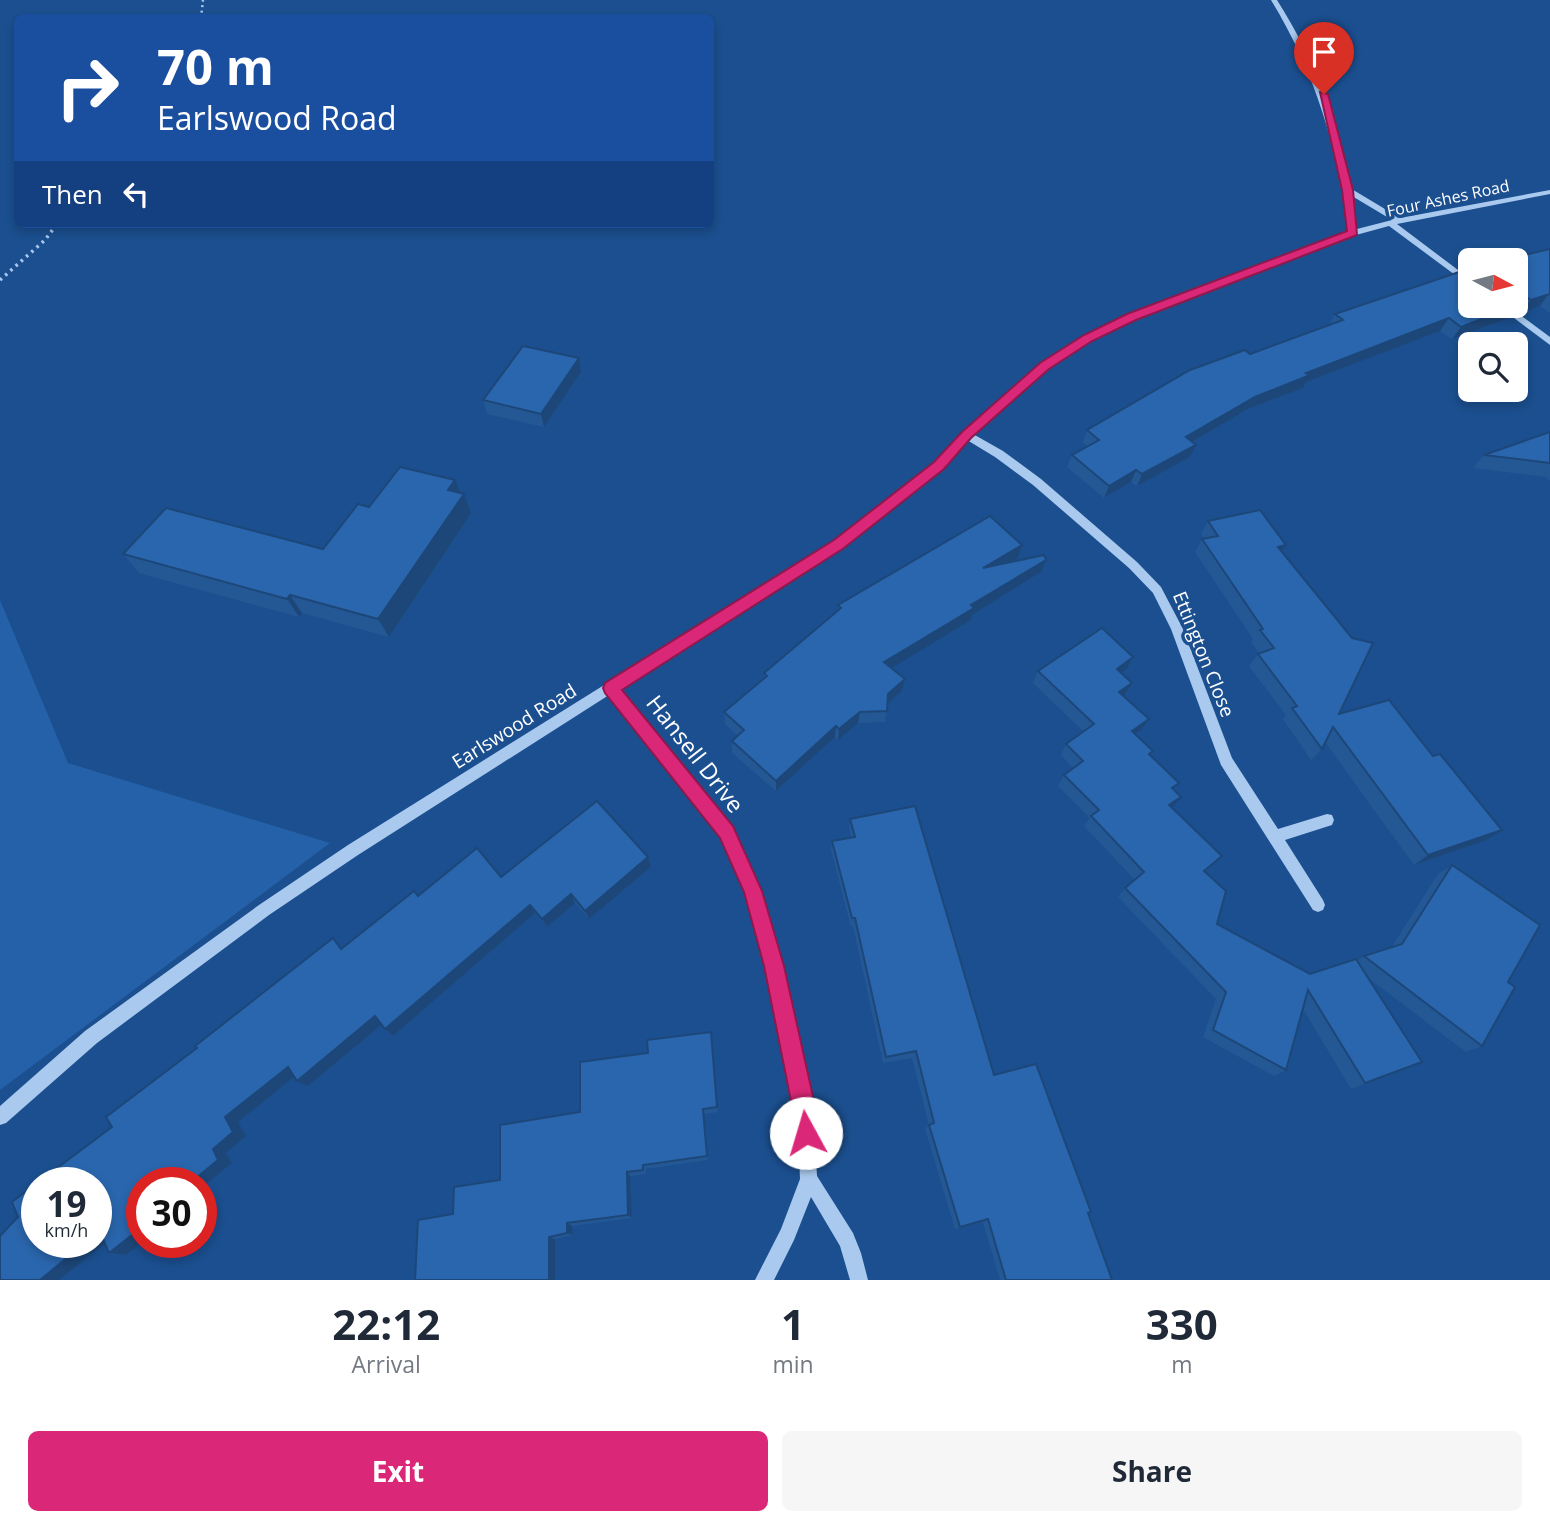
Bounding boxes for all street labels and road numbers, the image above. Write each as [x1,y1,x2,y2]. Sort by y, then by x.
street label: Four Ashes Road [1385,174,1511,222]
street label: Ettington Close [1167,587,1241,721]
street label: Earlswood Road [447,677,581,775]
street label: Hansell Drive [640,688,752,819]

